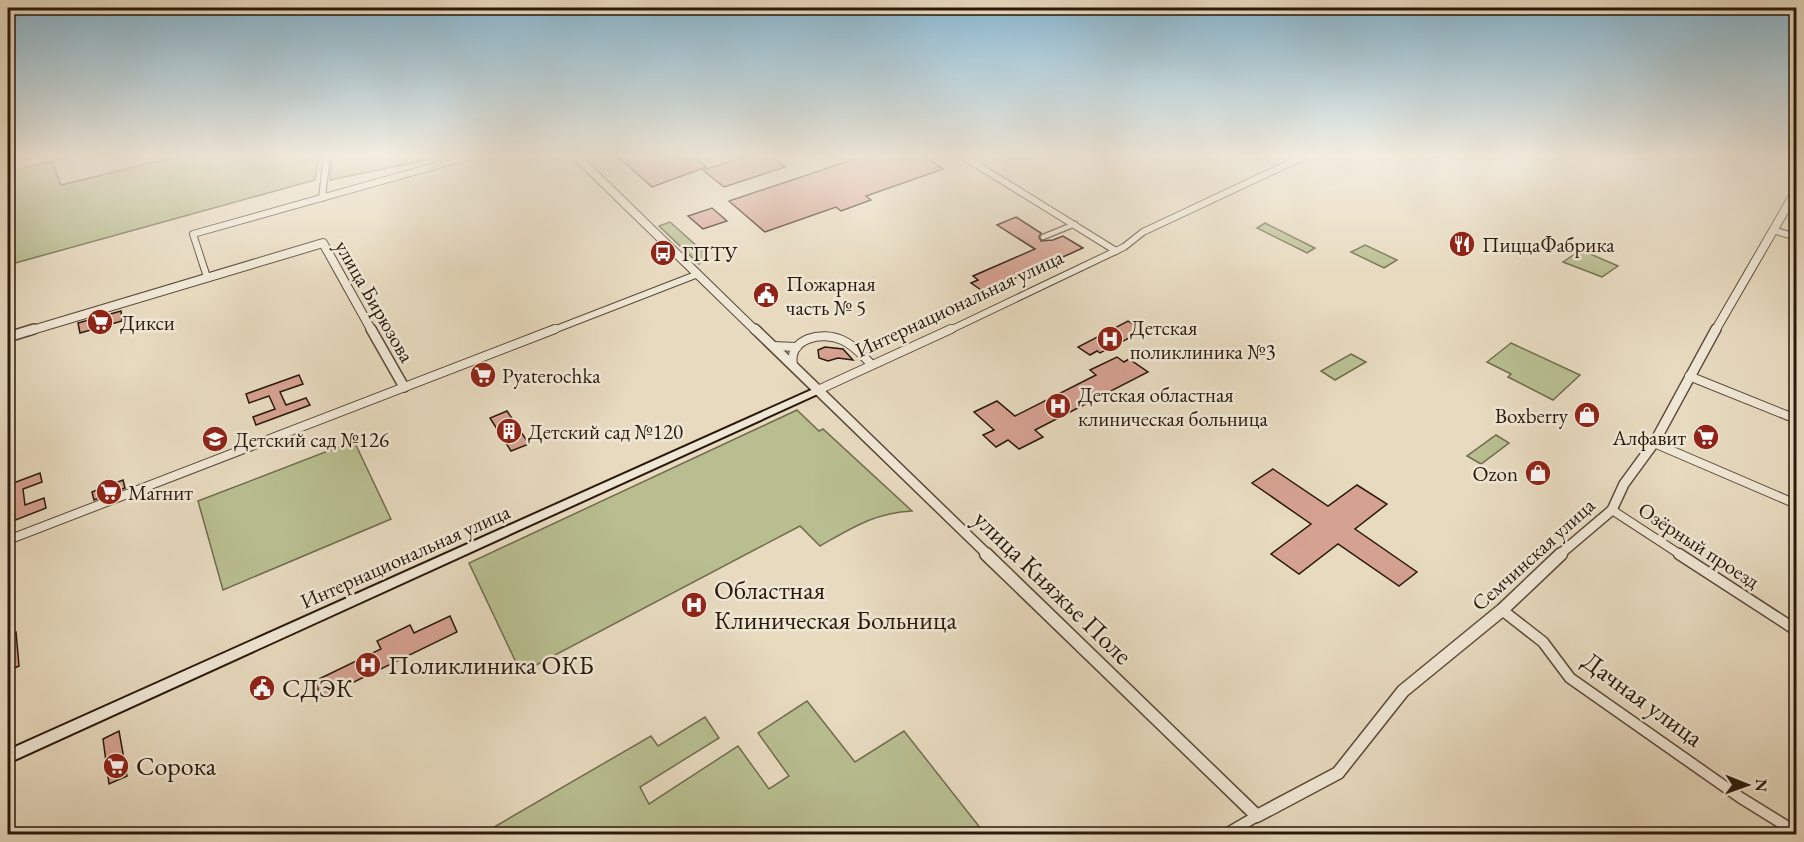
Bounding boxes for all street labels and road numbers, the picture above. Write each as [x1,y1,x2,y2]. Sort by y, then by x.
street label: улица Бирюзова [329,235,421,368]
street label: Интернациональная улица [851,243,1068,363]
street label: Семчинская улица [1466,491,1601,616]
street label: Озёрный проезд [1633,496,1765,595]
street label: Интернациональная улица [296,497,515,614]
street label: улица Княжье Поле [966,502,1140,672]
street label: Дачная улица [1576,644,1711,755]

